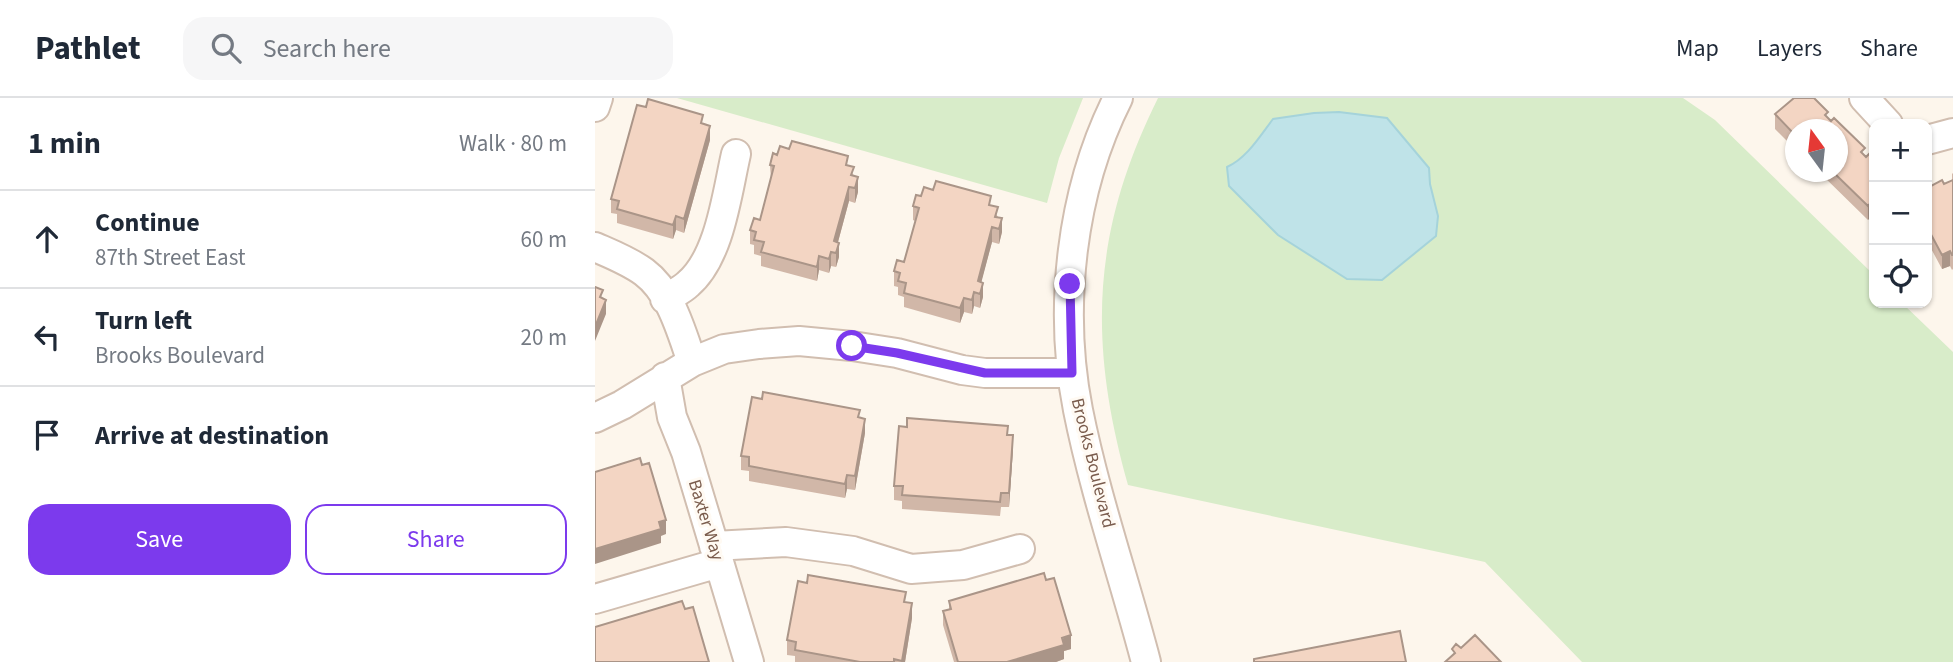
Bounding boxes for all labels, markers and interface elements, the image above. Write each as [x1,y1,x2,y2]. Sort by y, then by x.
search box [183,17,673,80]
text: Pathlet [35,25,141,72]
icon: search [207,29,245,67]
text: Search here [263,30,391,67]
text: Map [1676,31,1719,66]
text: Layers [1757,31,1822,66]
text: Share [1860,31,1918,66]
north arrow [1785,119,1848,182]
map controls [1869,119,1932,308]
button: + [1869,119,1932,182]
text: 1 min [28,122,101,165]
text: Walk · 80 m [459,127,567,160]
button: − [1869,182,1932,245]
text: Continue [95,204,200,241]
icon: ahead [28,220,66,258]
text: 60 m [520,223,567,256]
text: 87th Street East [95,241,246,274]
button: locate [1869,245,1932,308]
route end [1054,268,1085,299]
text: Turn left [95,302,192,339]
icon: left [28,318,66,356]
text: 20 m [520,321,567,354]
route start [836,330,867,361]
text: Brooks Boulevard [95,339,265,372]
street label: Brooks Boulevard [1065,395,1121,531]
icon: arrive [28,416,66,454]
text: Arrive at destination [95,417,329,454]
street label: Baxter Way [682,477,730,564]
button: Save [28,504,291,575]
button: Share [305,504,567,575]

